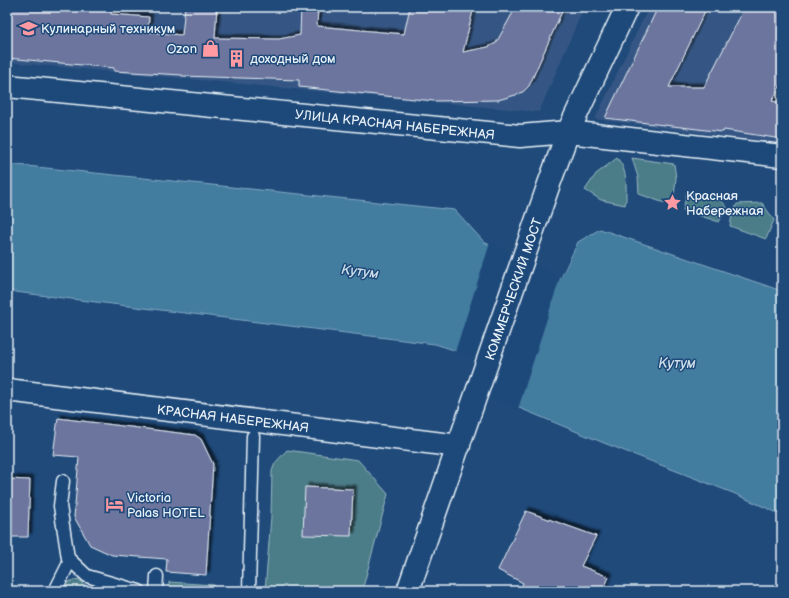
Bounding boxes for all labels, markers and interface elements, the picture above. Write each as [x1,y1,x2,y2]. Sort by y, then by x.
school or university icon: Кулинарный техникум [18,18,38,38]
place label: Кулинарный техникум [41,21,175,37]
shop icon: Ozon [200,38,220,58]
place label: Ozon [167,41,197,57]
building icon: доходный дом [227,48,247,68]
place label: доходный дом [250,51,336,67]
street label: УЛИЦА КРАСНАЯ НАБЕРЕЖНАЯ [294,107,496,143]
place label: Красная Набережная [686,188,764,219]
place icon: Красная Набережная [663,192,683,212]
street label: КОММЕРЧЕСКИЙ МОСТ [482,216,546,363]
water label: Кутум [340,261,380,282]
water label: Кутум [658,355,696,372]
street label: КРАСНАЯ НАБЕРЕЖНАЯ [156,402,310,436]
place label: Victoria Palas HOTEL [127,490,205,521]
hotel icon: Victoria Palas HOTEL [104,494,124,514]

